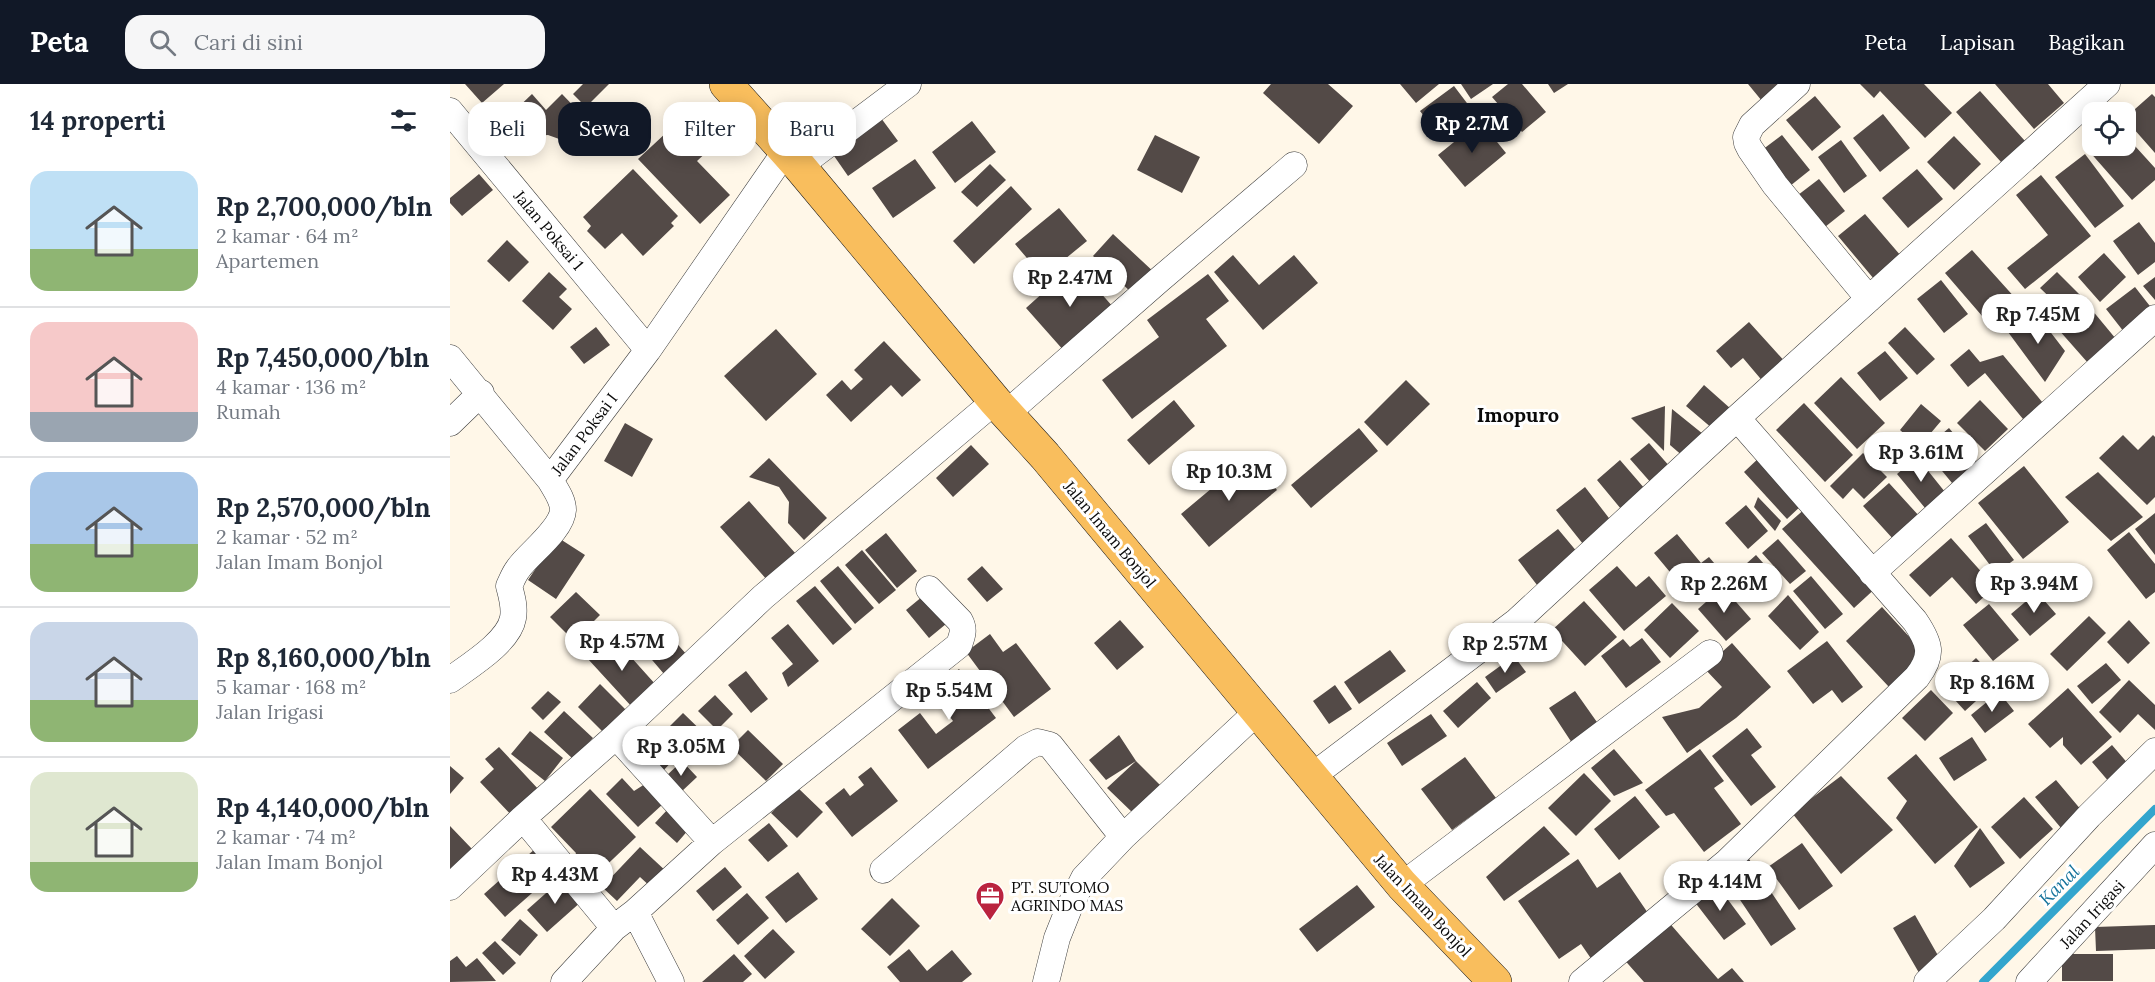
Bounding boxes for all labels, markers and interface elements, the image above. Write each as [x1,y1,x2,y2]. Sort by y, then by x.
search box [125,15,545,69]
text: Peta [30,24,89,60]
icon: search [146,26,179,59]
text: Cari di sini [194,28,303,56]
text: Peta [1864,29,1907,56]
text: Lapisan [1940,29,2015,56]
text: Bagikan [2048,29,2125,56]
chip: Beli [468,102,546,156]
chip: Sewa [558,102,651,156]
chip: Filter [663,102,756,156]
chip: Baru [768,102,856,156]
map controls [2082,102,2136,156]
button: locate [2082,102,2136,156]
pin: Rp 2.7M [1417,103,1527,154]
text: 14 properti [30,104,166,137]
icon: filters [387,104,420,137]
text: Rp 2.7M [1435,110,1509,135]
street label: Jalan Poksai 1 [509,185,588,274]
text: Rp 2,700,000/bln [216,190,432,223]
icon: home [78,195,150,267]
text: 2 kamar · 64 m² [216,223,359,248]
text: Apartemen [216,248,319,273]
pin: Rp 2.47M [1008,257,1132,308]
text: Rp 2.47M [1027,264,1113,289]
pin: Rp 7.45M [1976,294,2100,345]
text: Rp 7.45M [1996,301,2080,326]
text: Rp 7,450,000/bln [216,341,429,374]
icon: home [78,346,150,418]
text: 4 kamar · 136 m² [216,374,366,399]
street label: Jalan Poksai I [546,389,621,480]
text: Rumah [216,399,281,424]
district label: Imopuro [1477,402,1559,427]
pin: Rp 3.61M [1859,432,1983,483]
text: Rp 3.61M [1878,439,1964,464]
pin: Rp 10.3M [1167,451,1291,502]
text: Rp 10.3M [1186,458,1272,483]
street label: Jalan Imam Bonjol [1059,476,1161,592]
text: Rp 2,570,000/bln [216,491,431,524]
icon: home [78,496,150,568]
text: 2 kamar · 52 m² [216,524,358,549]
text: Jalan Imam Bonjol [216,549,383,574]
pin: Rp 2.26M [1662,563,1786,614]
pin: Rp 3.94M [1972,563,2096,614]
text: Rp 2.26M [1680,570,1768,595]
text: Rp 3.94M [1990,570,2078,595]
pin: Rp 4.57M [560,621,684,672]
pin: Rp 2.57M [1443,623,1567,674]
text: Rp 4.57M [579,628,665,653]
text: Rp 2.57M [1462,630,1548,655]
text: Rp 8,160,000/bln [216,641,431,674]
icon: home [78,646,150,718]
pin: Rp 8.16M [1930,662,2054,713]
text: Rp 8.16M [1949,669,2035,694]
pin: Rp 5.54M [887,670,1011,721]
text: 5 kamar · 168 m² [216,674,367,699]
text: Rp 5.54M [905,677,993,702]
text: Jalan Irigasi [216,699,324,724]
pin: Rp 3.05M [619,726,743,777]
text: Rp 3.05M [636,733,726,758]
text: Rp 4,140,000/bln [216,791,429,824]
icon: home [78,796,150,868]
text: 2 kamar · 74 m² [216,824,356,849]
text: Jalan Imam Bonjol [216,849,383,874]
street label: Jalan Imam Bonjol [1369,849,1476,961]
pin: Rp 4.43M [493,854,617,905]
water label: Kanal [2034,860,2084,910]
text: Rp 4.43M [511,861,599,886]
pin: Rp 4.14M [1658,861,1782,912]
text: Rp 4.14M [1678,868,1762,893]
street label: Jalan Irigasi [2055,876,2129,953]
place label: PT. SUTOMO AGRINDO MAS [1010,877,1123,915]
office icon: PT. SUTOMO AGRINDO MAS [974,880,1006,922]

